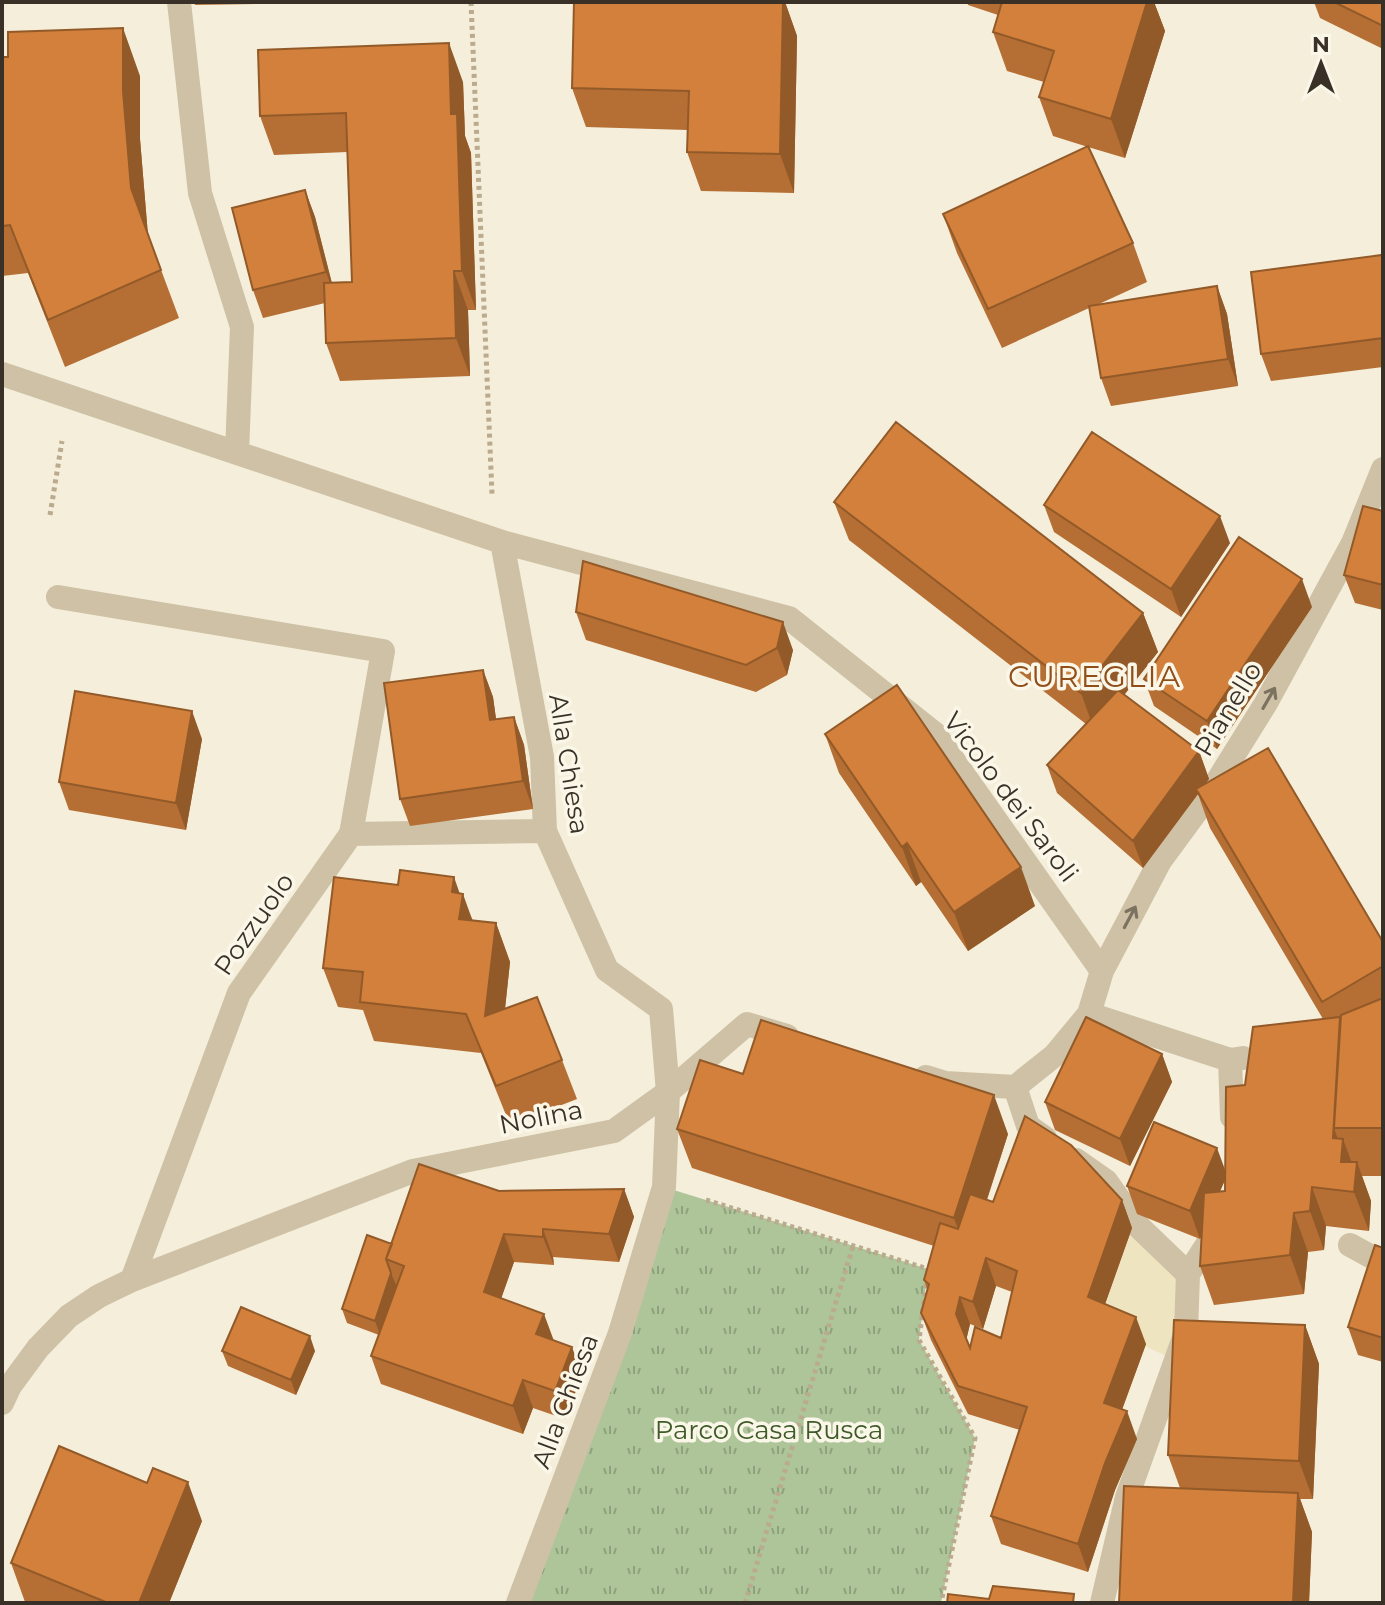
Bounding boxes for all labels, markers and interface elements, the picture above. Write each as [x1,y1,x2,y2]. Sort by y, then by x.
north arrow [1281,24,1361,104]
text: N [1312,31,1330,58]
street label: Pianello [1187,656,1269,762]
district label: CUREGLIA [1008,658,1182,695]
one-way arrow [1261,686,1277,710]
street label: Alla Chiesa [542,692,596,836]
street label: Vicolo dei Saroli [937,706,1085,888]
street label: Pozzuolo [207,866,301,982]
one-way arrow [1123,906,1139,930]
street label: Nolina [497,1093,585,1141]
street label: Alla Chiesa [525,1329,605,1473]
park label: Parco Casa Rusca [655,1414,883,1446]

